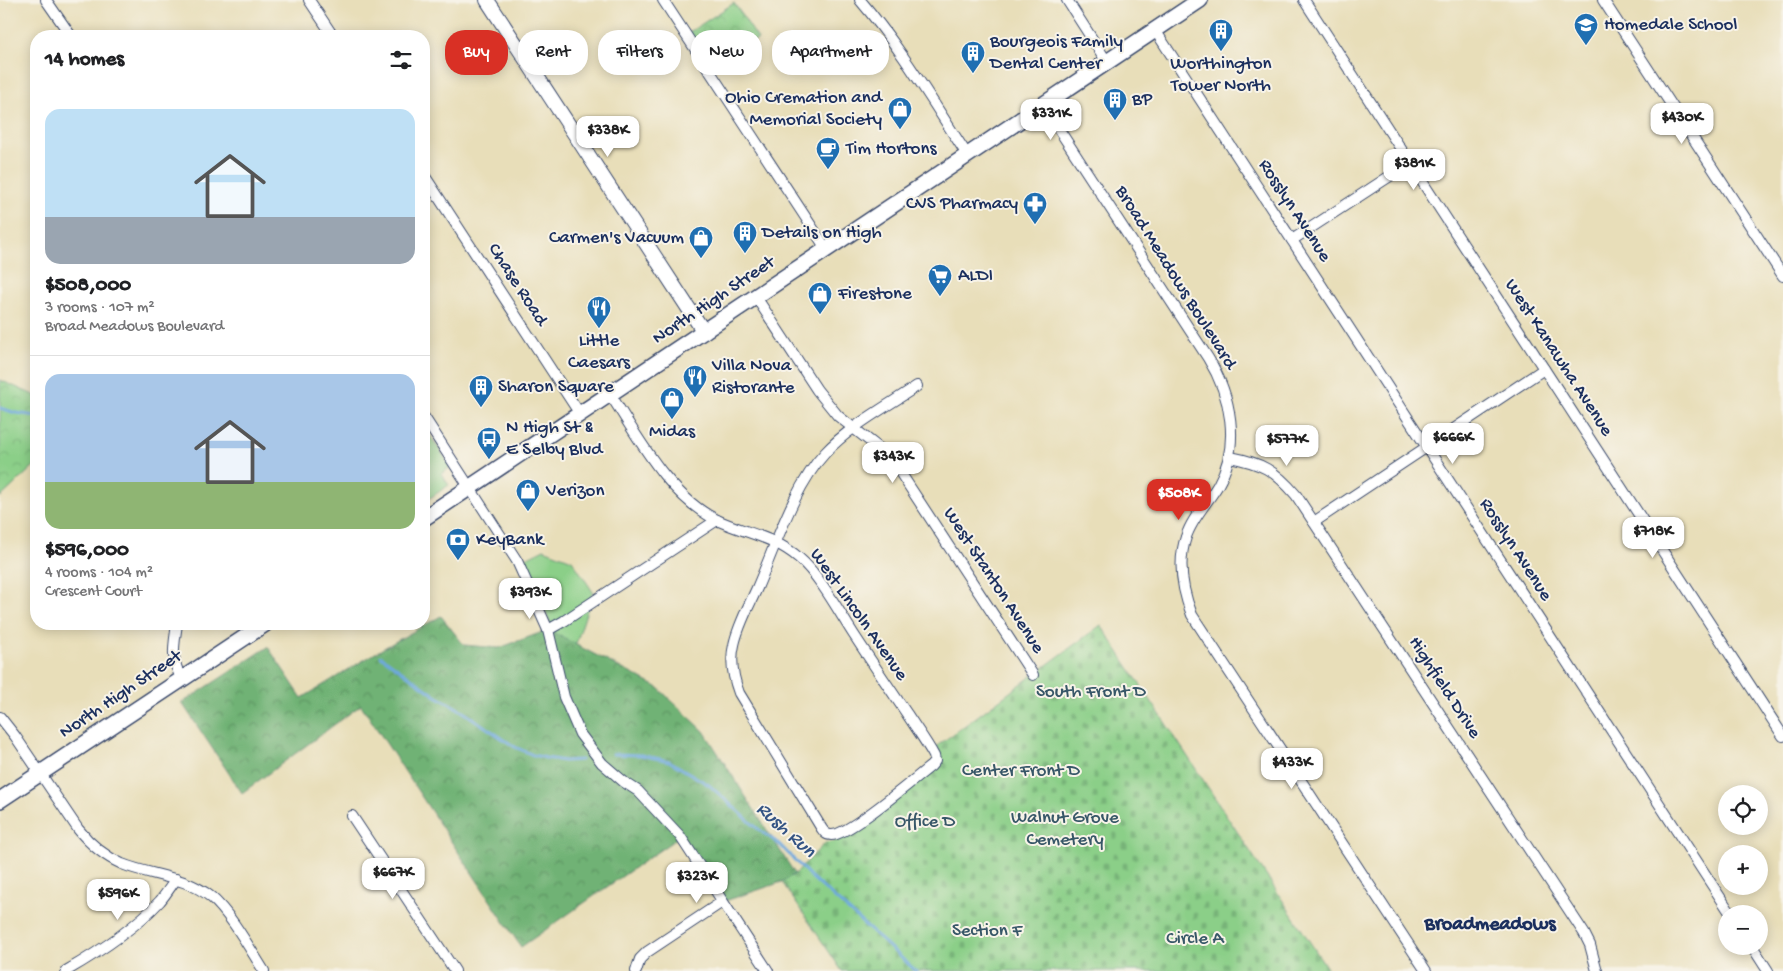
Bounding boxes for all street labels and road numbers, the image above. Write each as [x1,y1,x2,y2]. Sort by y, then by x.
street label: Rosslyn Avenue [1252,155,1336,267]
street label: Broad Meadows Boulevard [1108,181,1242,376]
street label: Chase Road [482,239,553,332]
street label: North High Street [648,250,781,350]
street label: West Kanawha Avenue [1499,275,1618,441]
street label: Rosslyn Avenue [1473,494,1557,606]
street label: West Stanton Avenue [937,504,1049,659]
street label: West Lincoln Avenue [804,544,912,686]
street label: Highfield Drive [1403,633,1486,743]
street label: North High Street [55,644,188,744]

